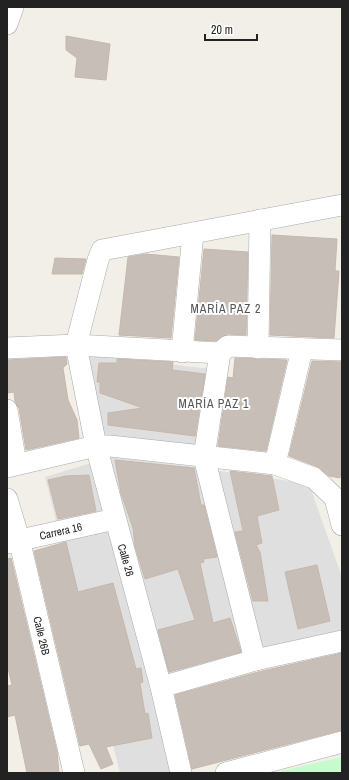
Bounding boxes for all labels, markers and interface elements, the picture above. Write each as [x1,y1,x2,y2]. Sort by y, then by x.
scale bar [205,16,257,42]
text: 20 m [211,22,233,38]
district label: MARÍA PAZ 2 [191,301,262,317]
district label: MARÍA PAZ 1 [179,396,250,412]
street label: Carrera 16 [38,520,83,543]
street label: Calle 26 [115,542,137,578]
street label: Calle 26B [30,615,53,656]

